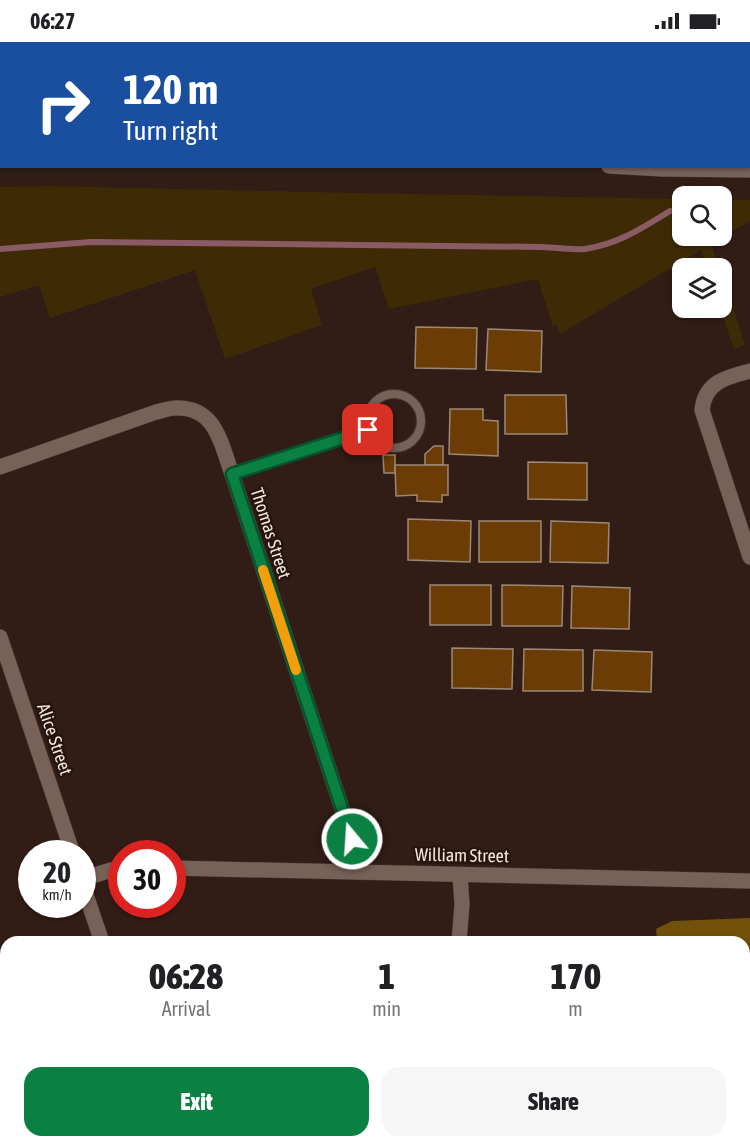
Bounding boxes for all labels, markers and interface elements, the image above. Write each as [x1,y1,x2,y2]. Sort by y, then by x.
text: 06:27 [30,8,75,34]
text: 120 m [123,65,218,113]
icon: right [24,66,102,144]
text: Turn right [123,115,218,146]
map controls [672,186,732,318]
button: search [672,186,732,246]
button: layers [672,258,732,318]
pin [342,404,393,455]
icon: arrive [351,413,384,446]
street label: Thomas Street [246,485,296,581]
street label: Alice Street [33,700,77,778]
position arrow [320,807,384,871]
speed limit sign: 30 [108,840,186,918]
street label: William Street [415,844,509,866]
text: 20 [43,855,71,889]
text: km/h [42,886,72,903]
text: 06:28 [149,955,223,997]
text: 1 [378,955,395,997]
text: 170 [550,955,601,997]
text: Arrival [162,997,211,1020]
text: min [372,997,401,1020]
text: m [568,997,583,1020]
button: Exit [24,1067,369,1136]
button: Share [381,1067,726,1136]

